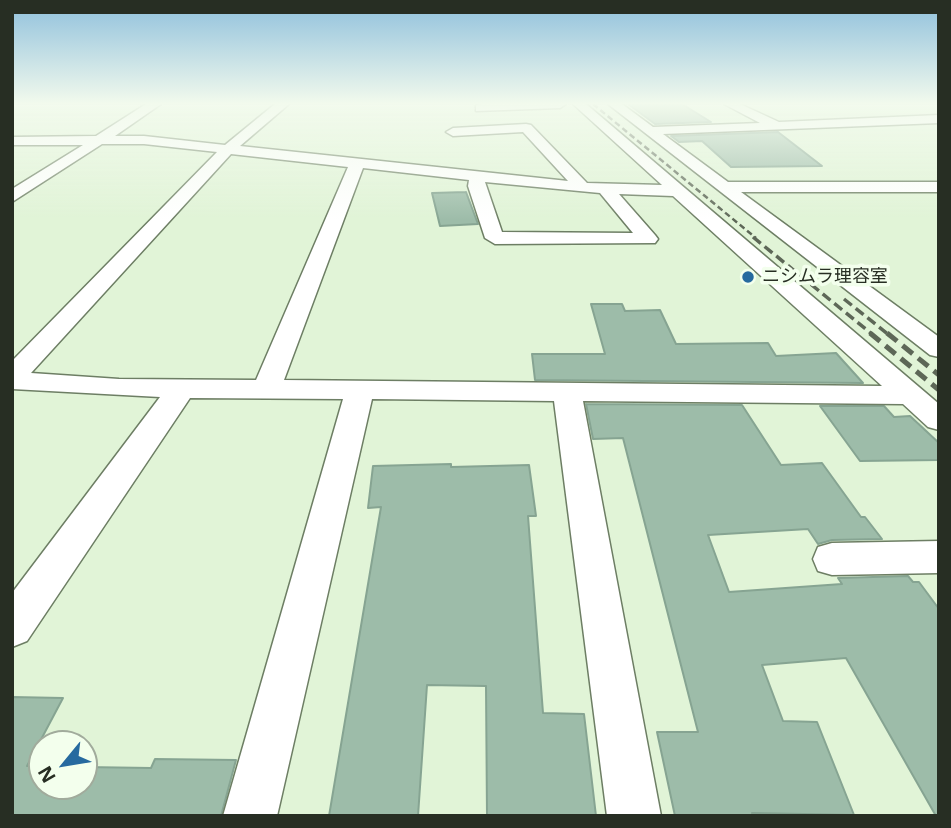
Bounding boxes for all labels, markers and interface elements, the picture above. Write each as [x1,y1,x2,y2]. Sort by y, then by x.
place label: ニシムラ理容室 [762,266,888,288]
marker: ニシムラ理容室 [740,269,756,285]
north arrow [28,730,98,800]
text: N [31,761,62,788]

